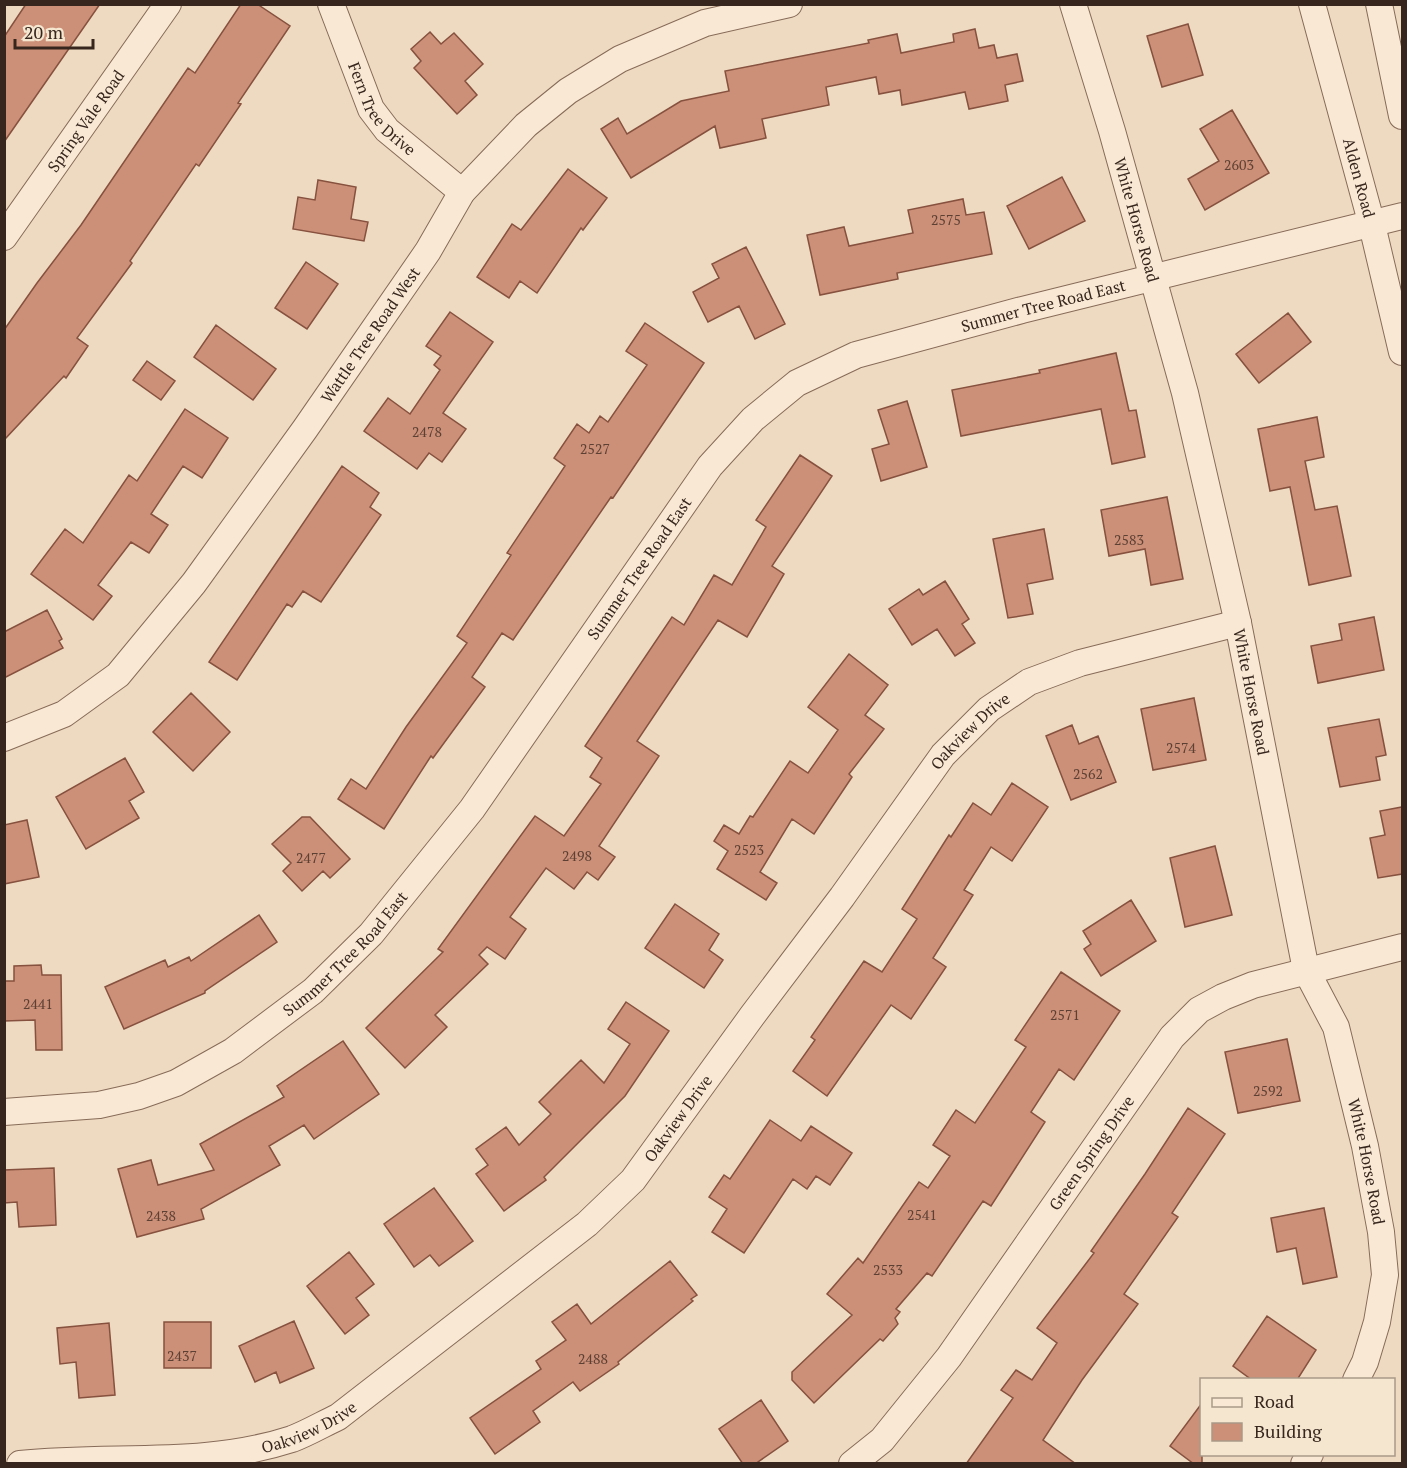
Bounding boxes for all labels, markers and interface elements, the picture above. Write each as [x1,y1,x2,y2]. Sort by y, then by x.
scale bar [15,12,93,50]
text: 20 m [24,20,64,44]
street label: Fern Tree Drive [343,59,420,160]
street label: Spring Vale Road [42,65,129,176]
street label: Alden Road [1338,135,1381,220]
street label: White Horse Road [1109,155,1165,285]
house number: 2603 [1224,155,1254,174]
house number: 2575 [931,210,961,229]
street label: Wattle Tree Road West [315,262,425,407]
street label: Summer Tree Road East [959,274,1128,337]
house number: 2478 [412,422,442,441]
house number: 2527 [580,439,610,458]
street label: Summer Tree Road East [582,492,696,644]
house number: 2583 [1114,530,1144,549]
street label: White Horse Road [1228,627,1275,757]
street label: Oakview Drive [925,687,1014,774]
house number: 2574 [1166,738,1196,757]
house number: 2562 [1073,764,1103,783]
house number: 2523 [734,840,764,859]
house number: 2498 [562,846,592,865]
house number: 2477 [296,848,326,867]
street label: Summer Tree Road East [278,886,412,1021]
house number: 2441 [23,994,53,1013]
house number: 2571 [1050,1005,1080,1024]
street label: Oakview Drive [639,1070,717,1166]
house number: 2592 [1253,1081,1283,1100]
street label: Green Spring Drive [1044,1091,1139,1215]
street label: White Horse Road [1343,1096,1390,1227]
house number: 2541 [907,1205,937,1224]
house number: 2438 [146,1206,176,1225]
house number: 2533 [873,1260,903,1279]
house number: 2437 [167,1346,197,1365]
house number: 2488 [578,1349,608,1368]
legend [1200,1378,1395,1456]
text: Road [1254,1389,1294,1413]
street label: Oakview Drive [259,1396,361,1458]
text: Building [1254,1419,1322,1443]

